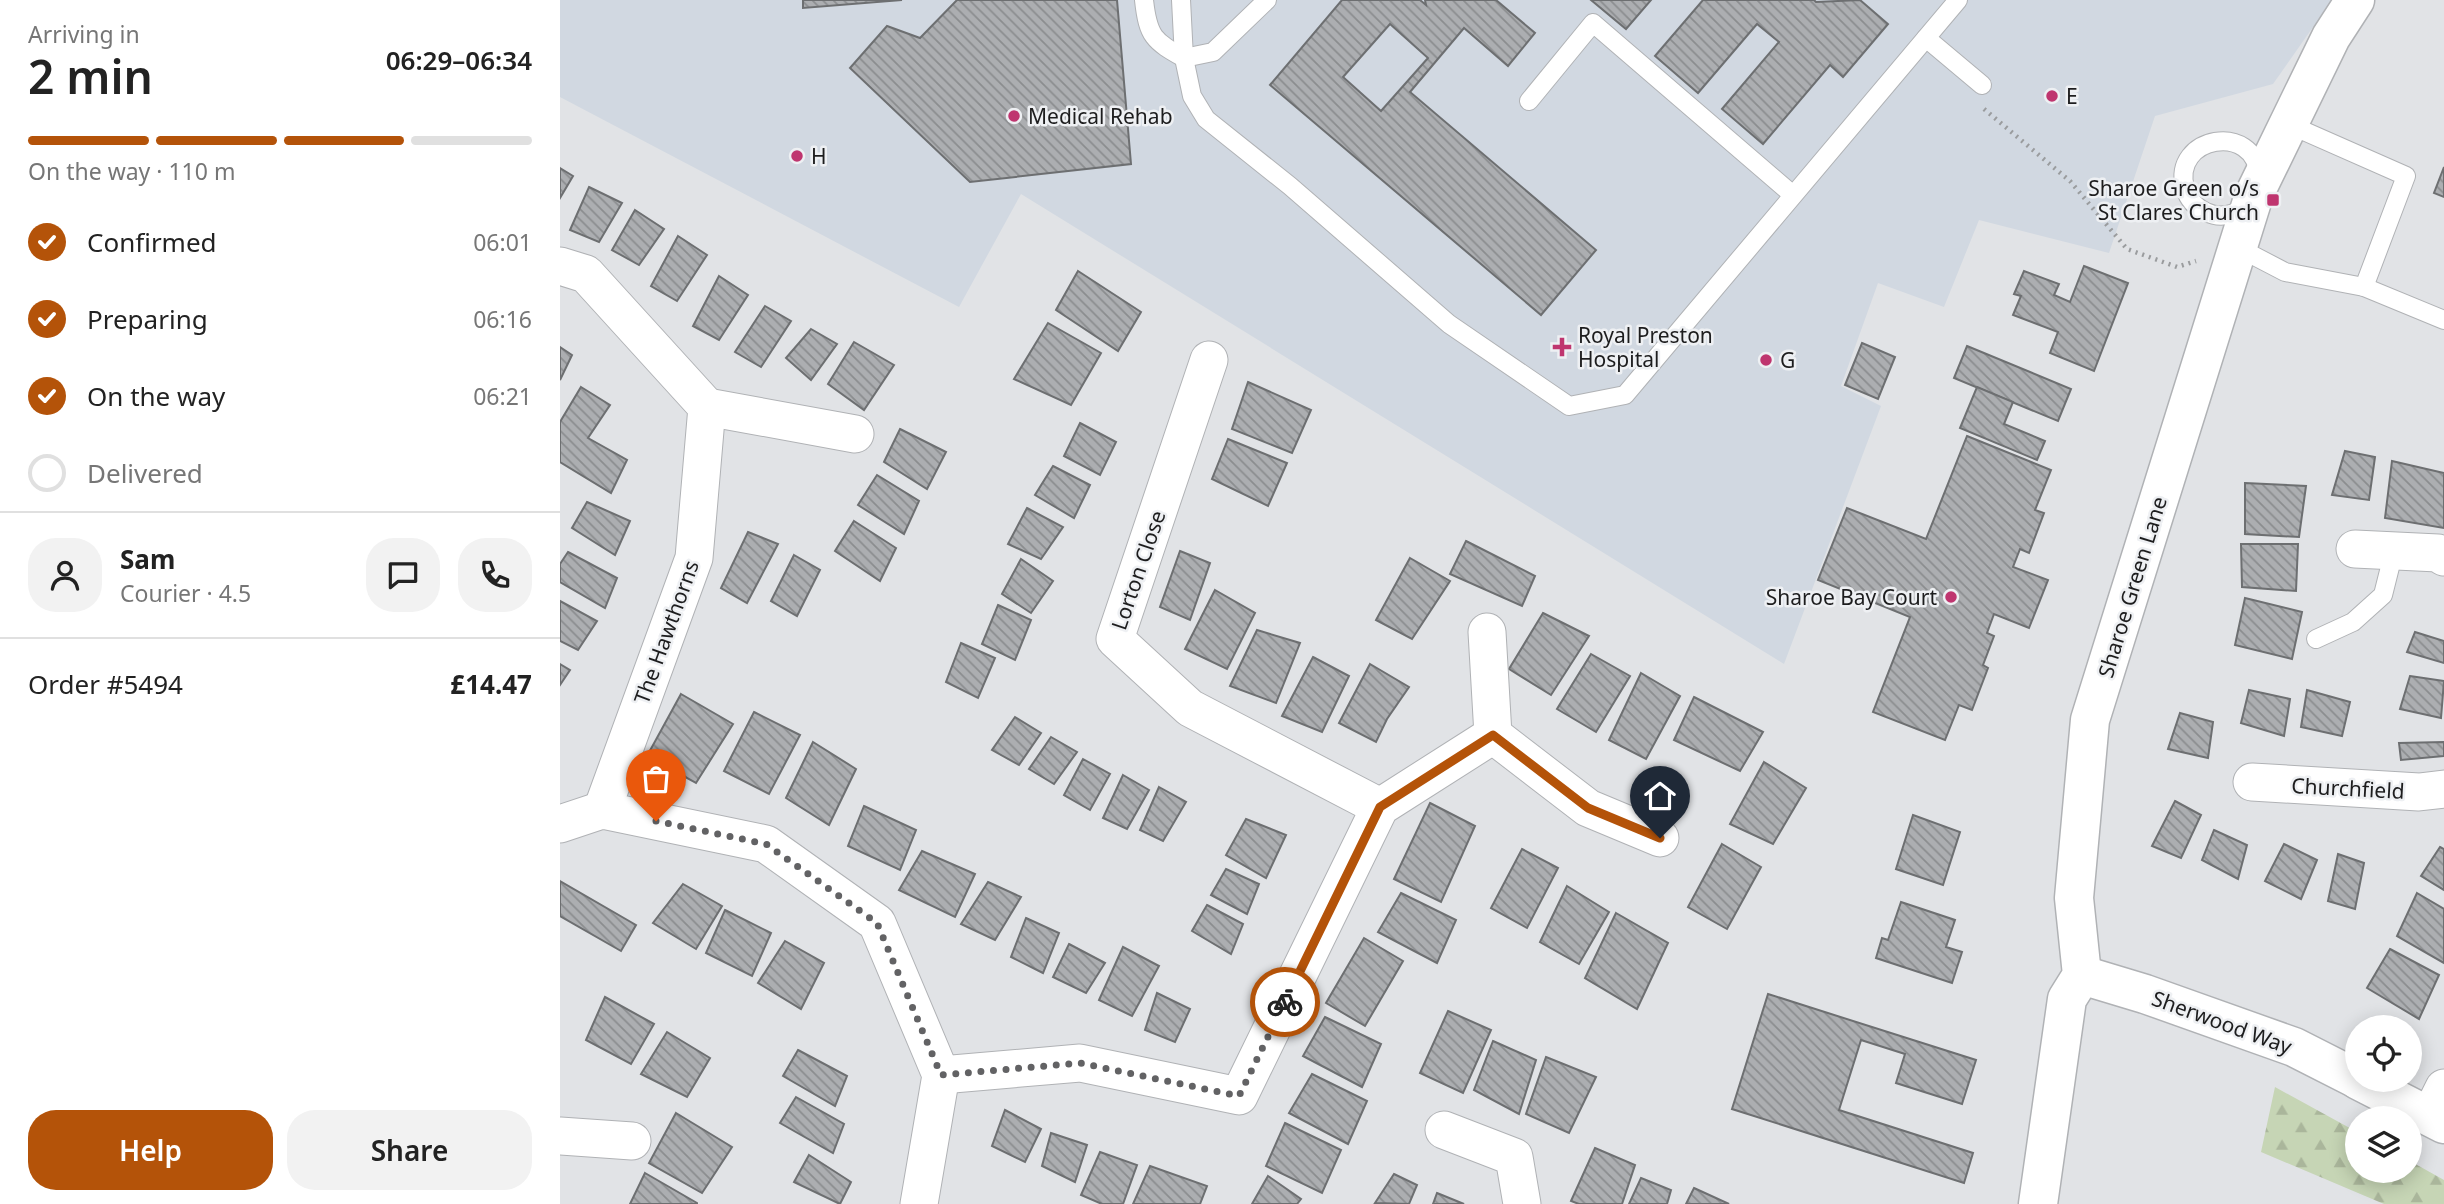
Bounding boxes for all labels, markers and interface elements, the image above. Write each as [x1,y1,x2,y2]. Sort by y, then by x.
text: Arriving in [28,18,140,50]
text: 06:29–06:34 [386,42,532,78]
text: 2 min [28,45,153,107]
place label: E [2066,82,2078,110]
marker: E [2044,88,2060,104]
place label: Medical Rehab [1028,102,1173,130]
marker: Medical Rehab [1006,108,1022,124]
place label: H [811,142,827,170]
marker: H [789,148,805,164]
text: On the way · 110 m [28,155,235,187]
place label: Sharoe Green o/s St Clares Church [2088,174,2259,226]
marker: Sharoe Green o/s St Clares Church [2265,192,2281,208]
icon: check [28,223,66,261]
text: Confirmed [87,224,217,260]
text: 06:01 [473,226,532,258]
icon: check [28,300,66,338]
text: Preparing [87,301,208,337]
text: 06:16 [473,303,532,335]
place label: Royal Preston Hospital [1578,321,1713,373]
marker: Royal Preston Hospital [1552,337,1572,357]
place label: G [1780,346,1795,374]
marker: G [1758,352,1774,368]
icon: check [28,377,66,415]
text: On the way [87,378,225,414]
text: 06:21 [473,380,532,412]
text: Delivered [87,455,203,491]
street label: Sharoe Green Lane [2091,493,2173,681]
street label: Lorton Close [1105,507,1171,633]
button: person [28,538,102,612]
button: chat [366,538,440,612]
button: phone [458,538,532,612]
text: Sam [120,541,175,577]
street label: The Hawthorns [627,556,705,708]
text: Courier · 4.5 [120,577,251,609]
place label: Sharoe Bay Court [1766,583,1937,611]
marker: Sharoe Bay Court [1943,589,1959,605]
text: Order #5494 [28,666,183,702]
text: £14.47 [450,666,532,702]
pin [626,749,686,821]
icon: bag [637,760,675,798]
pin [1630,766,1690,838]
street label: Churchfield [2291,771,2405,805]
icon: home [1641,777,1679,815]
courier [1250,967,1320,1037]
icon: bike [1266,983,1304,1021]
street label: Sherwood Way [2148,984,2296,1060]
map controls [2345,1015,2422,1183]
button: locate [2345,1015,2422,1092]
button: layers [2345,1106,2422,1183]
button: Help [28,1110,273,1190]
button: Share [287,1110,532,1190]

